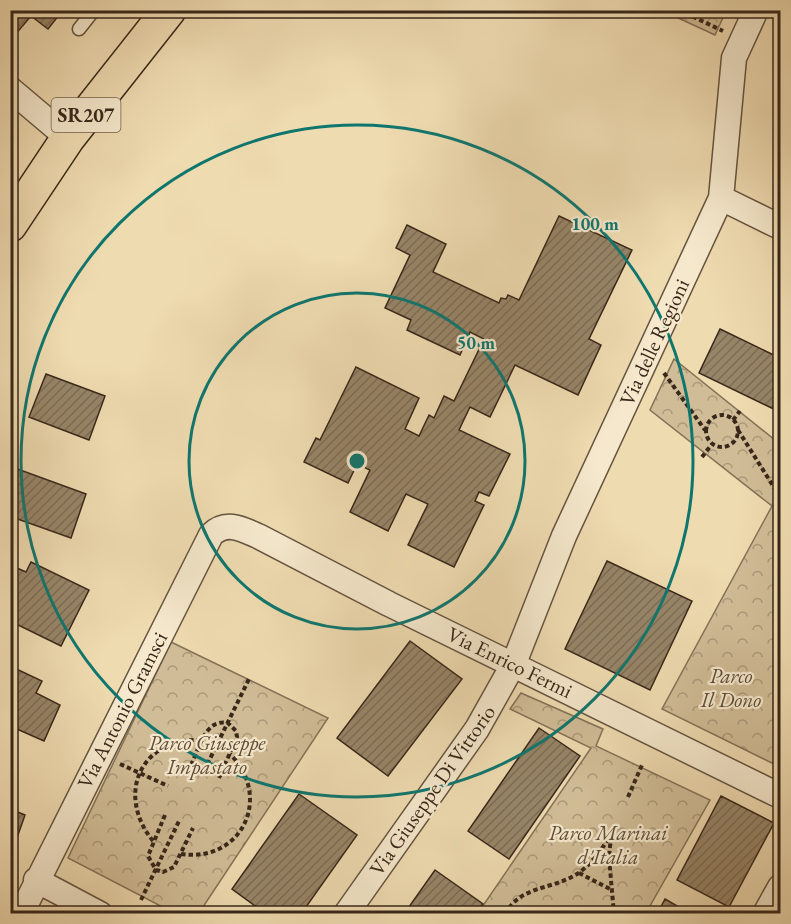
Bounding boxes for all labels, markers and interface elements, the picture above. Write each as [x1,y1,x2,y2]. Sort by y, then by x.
road number: SR207 [52,98,121,132]
text: 100 m [571,212,619,235]
street label: Via delle Regioni [613,274,695,410]
text: 50 m [457,331,495,354]
centre of rings [347,451,367,471]
street label: Via Enrico Fermi [443,620,577,704]
street label: Via Antonio Gramsci [71,627,173,793]
park label: Parco Il Dono [700,662,761,713]
street label: Via Giuseppe Di Vittorio [363,699,501,881]
park label: Parco Giuseppe Impastato [148,729,266,780]
park label: Parco Marinai d'Italia [549,819,668,870]

